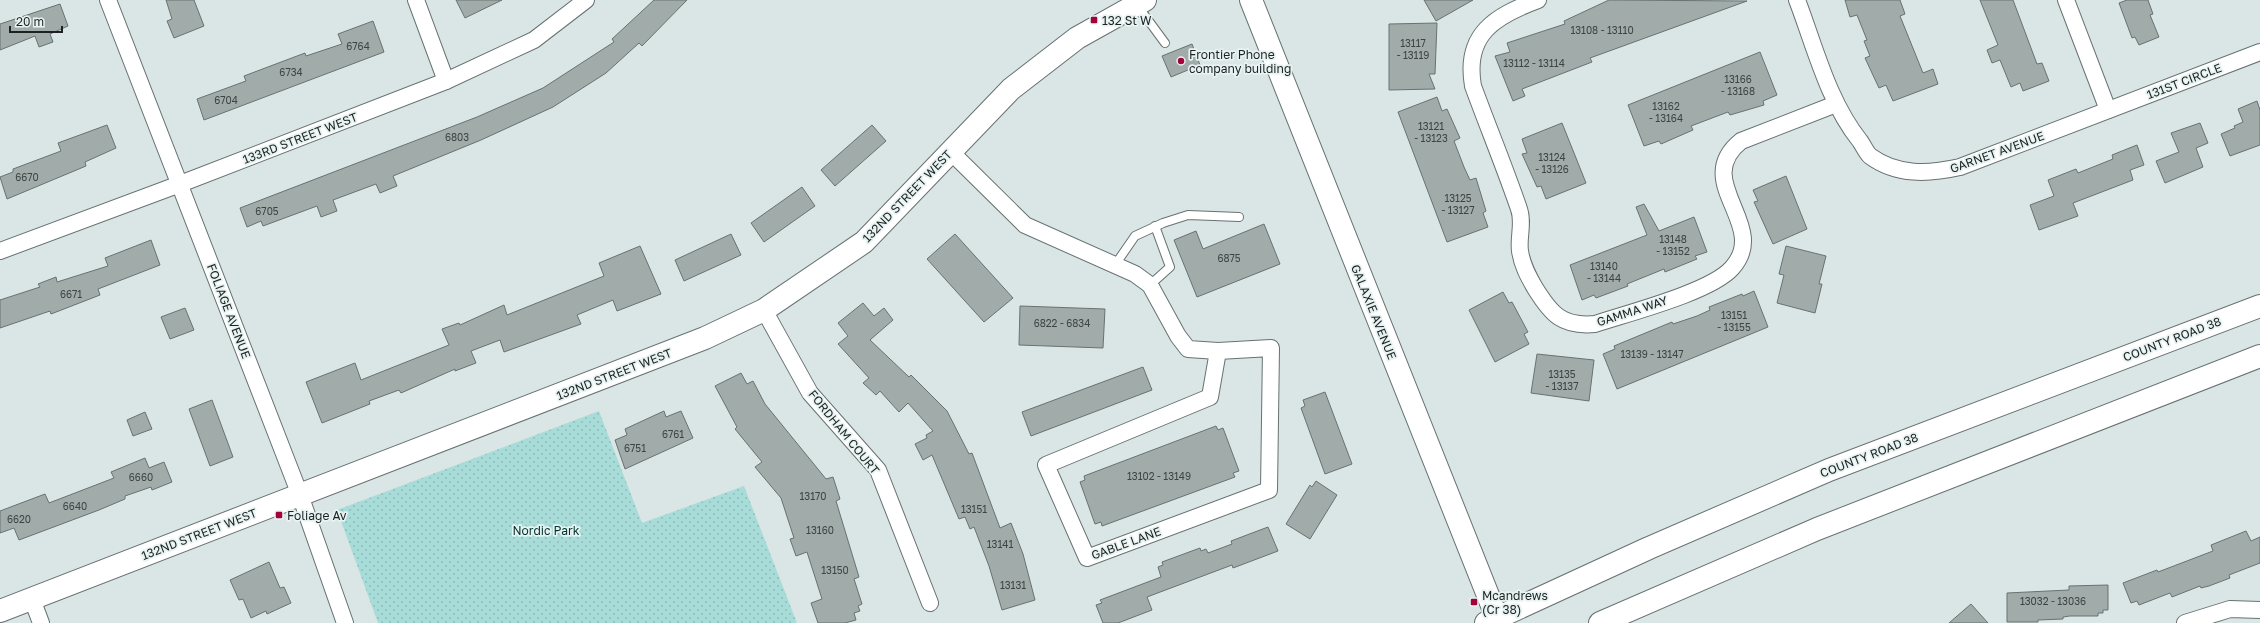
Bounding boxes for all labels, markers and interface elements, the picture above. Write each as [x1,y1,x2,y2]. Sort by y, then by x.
scale bar [10,8,62,34]
place label: 132 St W [1102,13,1152,28]
text: 20 m [16,14,44,29]
marker: 132 St W [1089,15,1099,25]
house number: 13108 - 13110 [1570,24,1634,36]
house number: 13117 - 13119 [1397,37,1429,61]
house number: 6764 [346,40,370,52]
place label: Frontier Phone company building [1189,47,1291,76]
marker: Frontier Phone company building [1176,56,1186,66]
house number: 13112 - 13114 [1503,57,1565,69]
street label: 131ST CIRCLE [2144,60,2224,102]
house number: 6734 [279,66,303,78]
house number: 13166 - 13168 [1721,73,1755,97]
house number: 6704 [214,94,238,106]
house number: 13162 - 13164 [1649,100,1683,124]
street label: 133RD STREET WEST [241,109,360,167]
house number: 13121 - 13123 [1414,120,1448,144]
street label: GARNET AVENUE [1948,128,2046,176]
house number: 6803 [445,131,469,143]
street label: 132ND STREET WEST [859,146,955,245]
house number: 13124 - 13126 [1535,151,1569,175]
house number: 6670 [15,171,39,183]
house number: 13125 - 13127 [1442,192,1474,216]
house number: 6705 [255,205,279,217]
house number: 13148 - 13152 [1656,233,1690,257]
house number: 6875 [1217,252,1241,264]
house number: 13140 - 13144 [1587,260,1621,284]
street label: FOLIAGE AVENUE [204,261,254,361]
street label: GALAXIE AVENUE [1348,262,1400,362]
house number: 6671 [60,288,82,300]
street label: GAMMA WAY [1595,292,1669,329]
house number: 13151 - 13155 [1717,309,1751,333]
street label: COUNTY ROAD 38 [2121,313,2223,365]
house number: 6822 - 6834 [1034,317,1090,329]
street label: 132ND STREET WEST [554,345,674,403]
house number: 13139 - 13147 [1620,348,1684,360]
house number: 13135 - 13137 [1546,368,1579,392]
street label: FORDHAM COURT [805,387,883,478]
house number: 6761 [662,428,684,440]
street label: COUNTY ROAD 38 [1818,429,1920,481]
house number: 6751 [624,442,646,454]
house number: 13102 - 13149 [1127,470,1191,482]
house number: 6660 [129,471,153,483]
house number: 13170 [799,490,827,502]
house number: 6640 [63,500,87,512]
house number: 13151 [961,503,987,515]
street label: 132ND STREET WEST [139,505,259,563]
place label: Foliage Av [287,508,347,523]
marker: Foliage Av [274,510,284,520]
house number: 6620 [7,513,31,525]
park label: Nordic Park [513,523,580,538]
street label: GABLE LANE [1089,523,1163,563]
house number: 13160 [806,524,834,536]
house number: 13141 [987,538,1013,550]
house number: 13150 [821,564,849,576]
house number: 13131 [1000,579,1026,591]
place label: Mcandrews (Cr 38) [1482,588,1548,617]
house number: 13032 - 13036 [2020,595,2086,607]
marker: Mcandrews (Cr 38) [1469,597,1479,607]

